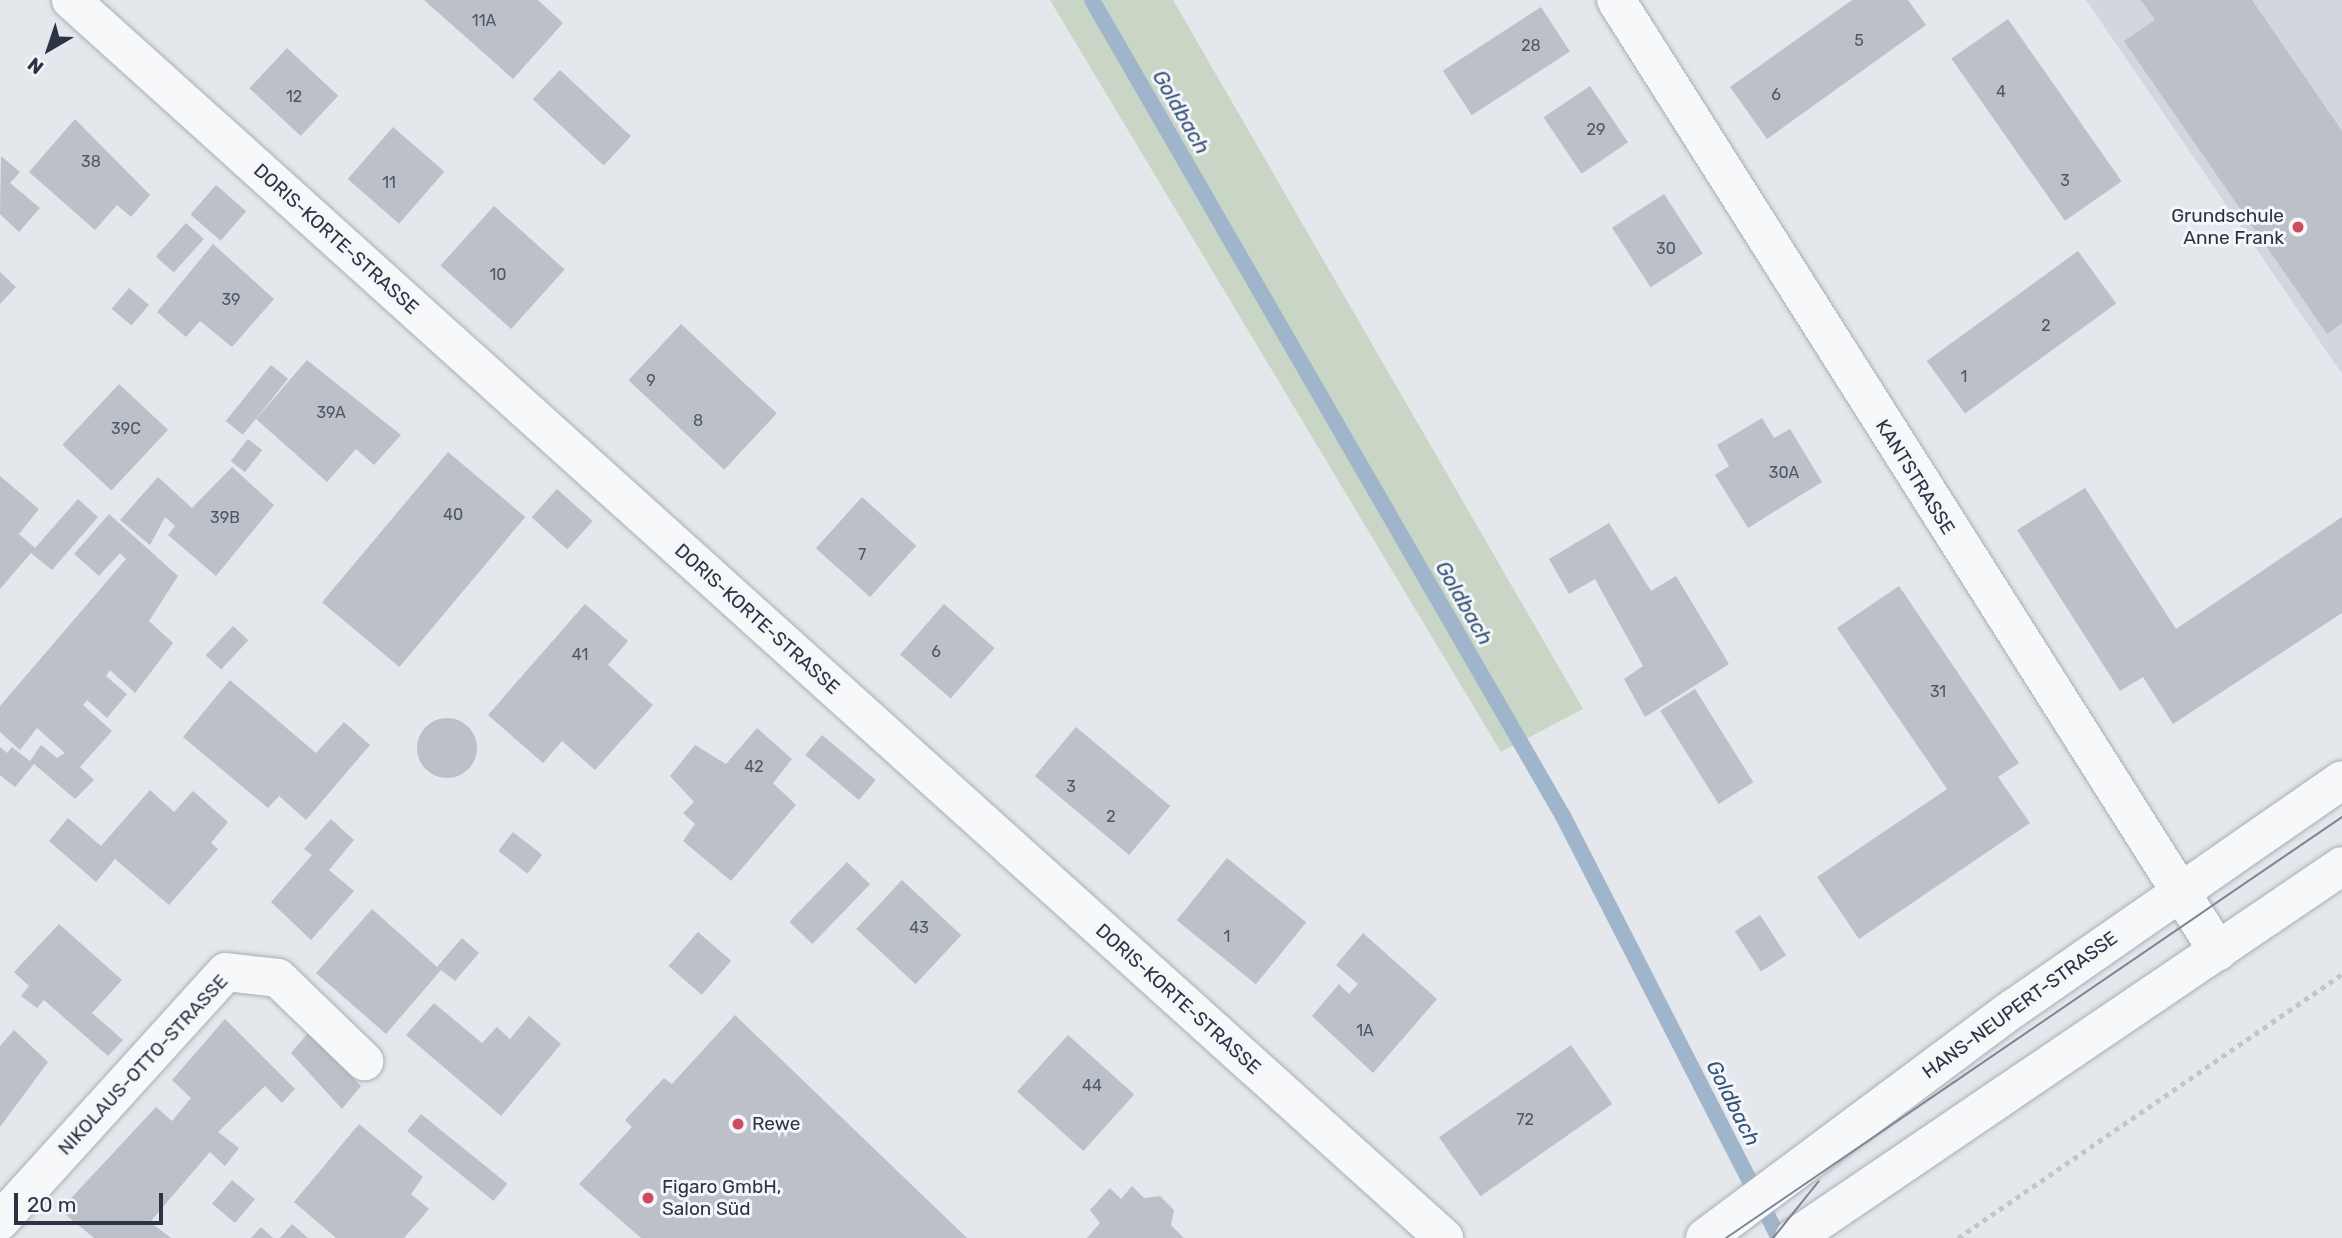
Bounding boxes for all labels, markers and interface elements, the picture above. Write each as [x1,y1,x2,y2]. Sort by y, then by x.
house number: 11A [472,11,496,31]
north arrow [14,14,84,84]
house number: 5 [1854,31,1864,51]
house number: 28 [1521,36,1541,56]
text: N [23,52,48,79]
water label: Goldbach [1147,65,1215,159]
house number: 4 [1996,82,2006,102]
house number: 6 [1771,85,1781,105]
house number: 12 [286,87,302,107]
house number: 29 [1587,120,1605,140]
house number: 38 [81,152,101,172]
street label: DORIS-KORTE-STRASSE [249,159,423,319]
house number: 3 [2060,171,2070,191]
house number: 11 [382,173,396,193]
place label: Grundschule Anne Frank [2171,205,2284,249]
marker: Grundschule Anne Frank [2290,219,2306,235]
house number: 30 [1656,239,1676,259]
house number: 10 [489,265,507,285]
house number: 39 [221,290,241,310]
house number: 2 [2041,316,2051,336]
house number: 1 [1961,367,1967,387]
house number: 9 [646,371,656,391]
house number: 39A [316,403,346,423]
house number: 8 [693,411,703,431]
street label: KANTSTRASSE [1871,415,1959,539]
house number: 39C [111,419,141,439]
house number: 30A [1769,463,1799,483]
house number: 40 [443,505,463,525]
house number: 39B [210,508,240,528]
street label: DORIS-KORTE-STRASSE [670,539,844,699]
house number: 7 [858,545,866,565]
water label: Goldbach [1430,556,1498,650]
house number: 6 [931,642,941,662]
house number: 41 [572,645,588,665]
house number: 31 [1930,682,1946,702]
house number: 42 [744,757,764,777]
house number: 3 [1066,777,1076,797]
house number: 2 [1106,807,1116,827]
house number: 43 [909,918,929,938]
street label: DORIS-KORTE-STRASSE [1091,919,1265,1079]
street label: HANS-NEUPERT-STRASSE [1918,926,2122,1084]
house number: 1 [1224,927,1230,947]
street label: NIKOLAUS-OTTO-STRASSE [53,970,233,1160]
house number: 1A [1356,1021,1374,1041]
water label: Goldbach [1701,1056,1765,1150]
house number: 44 [1082,1076,1102,1096]
house number: 72 [1516,1110,1534,1130]
place label: Rewe [752,1113,800,1135]
marker: Rewe [730,1116,746,1132]
place label: Figaro GmbH, Salon Süd [662,1176,781,1220]
scale bar [18,1178,166,1222]
marker: Figaro GmbH, Salon Süd [640,1190,656,1206]
text: 20 m [27,1192,76,1217]

